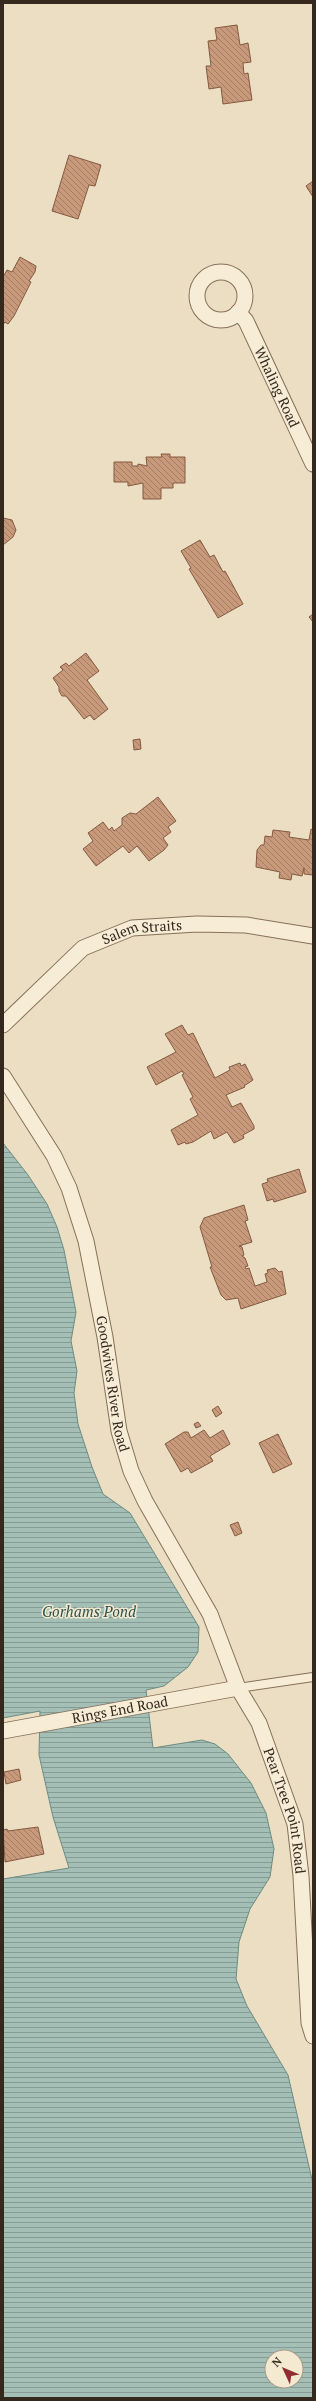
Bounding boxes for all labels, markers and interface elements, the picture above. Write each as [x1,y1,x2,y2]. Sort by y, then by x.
street label: Whaling Road [250,343,305,431]
street label: Salem Straits [99,915,183,948]
street label: Goodwives River Road [92,1314,135,1454]
water label: Gorhams Pond [42,1601,137,1621]
street label: Rings End Road [70,1691,170,1727]
street label: Pear Tree Point Road [260,1745,311,1875]
north arrow [264,2349,304,2389]
text: N [269,2354,285,2370]

